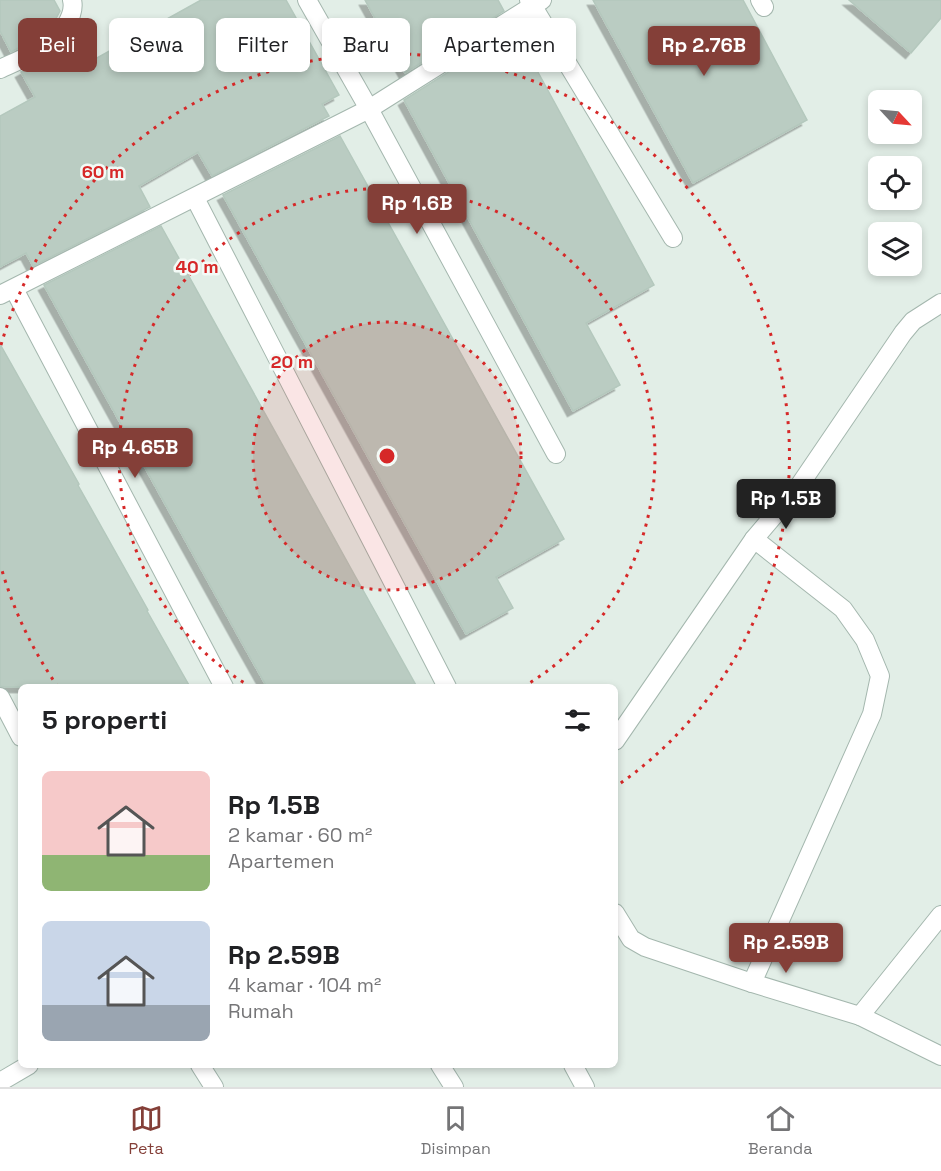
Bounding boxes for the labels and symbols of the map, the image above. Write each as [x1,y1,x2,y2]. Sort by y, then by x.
pin: Rp 2.76B [642,26,766,77]
north arrow [868,90,922,144]
text: 60 m [82,160,124,183]
pin: Rp 1.6B [362,184,472,235]
text: 40 m [175,255,219,278]
text: 20 m [271,350,313,373]
pin: Rp 4.65B [73,428,197,479]
centre of rings [377,446,397,466]
pin: Rp 1.5B [731,479,841,530]
pin: Rp 2.59B [724,923,848,974]

